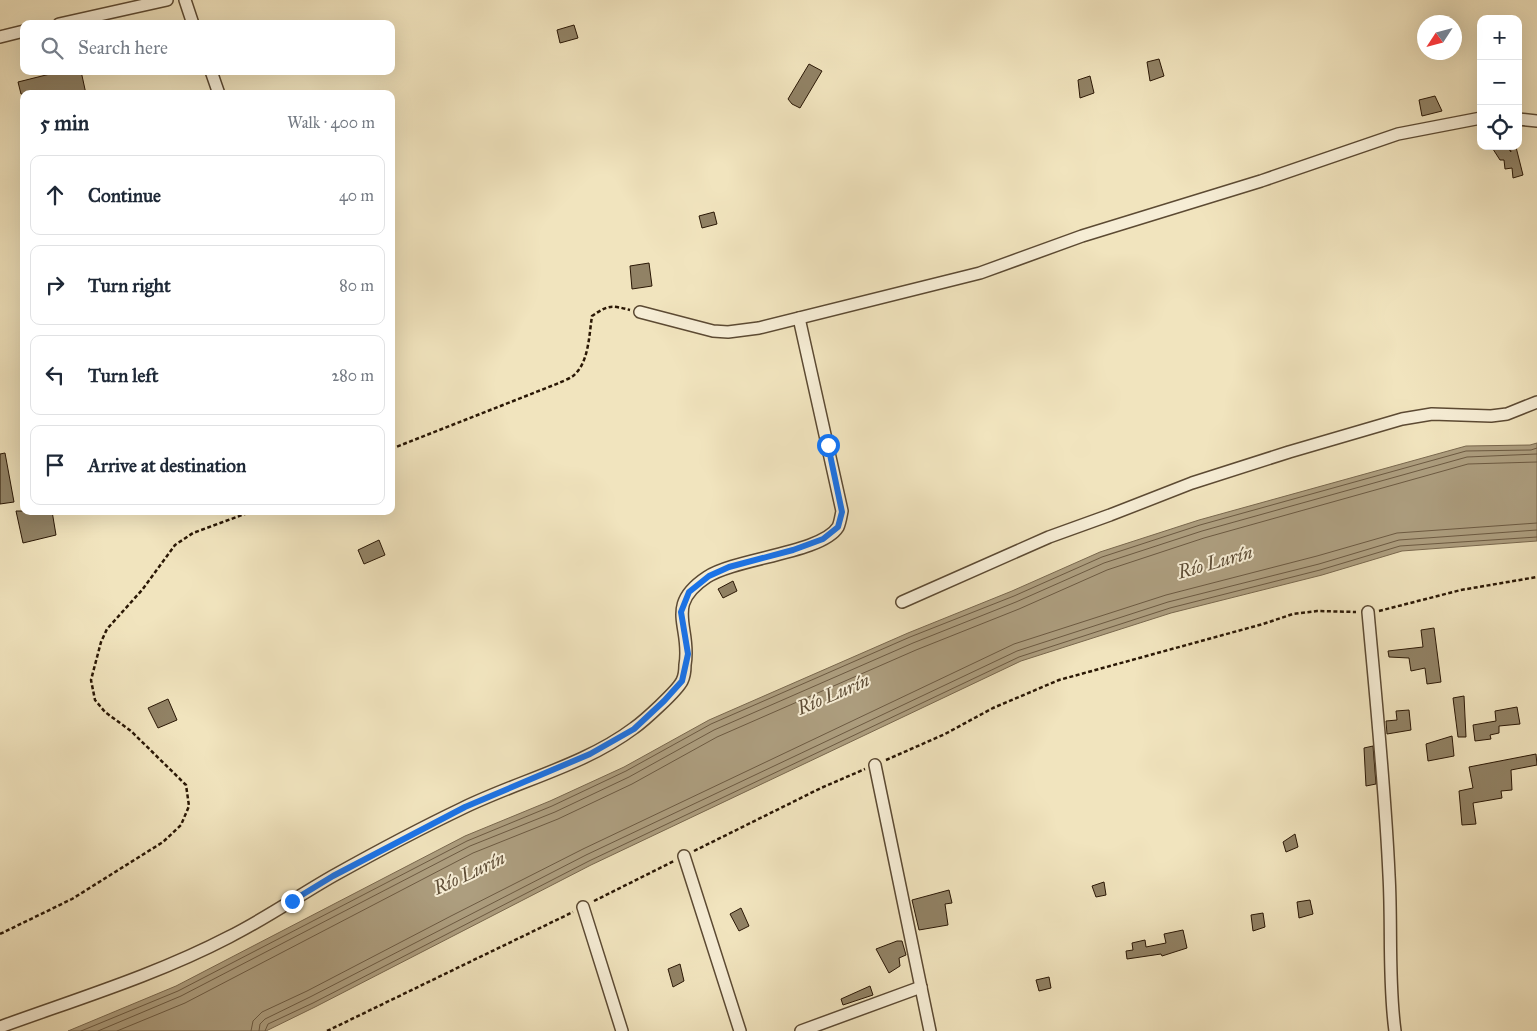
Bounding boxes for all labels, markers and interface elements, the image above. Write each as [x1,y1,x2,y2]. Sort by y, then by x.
north arrow [1417,15,1462,60]
map controls [1477,15,1522,150]
button: + [1477,15,1522,60]
search box [20,20,395,75]
icon: search [38,34,66,62]
text: Search here [78,36,168,59]
button: − [1477,60,1522,105]
button: locate [1477,105,1522,150]
text: 5 min [40,110,89,136]
text: Walk · 400 m [287,113,375,132]
icon: ahead [41,181,69,209]
text: Continue [88,184,161,207]
text: 40 m [339,186,374,205]
icon: right [41,271,69,299]
text: Turn right [88,274,171,297]
text: 80 m [339,276,374,295]
icon: left [41,361,69,389]
text: Turn left [88,364,158,387]
text: 280 m [331,366,374,385]
route start [817,434,840,457]
icon: arrive [41,451,69,479]
text: Arrive at destination [88,454,246,477]
water label: Río Lurín [1174,540,1255,584]
water label: Río Lurín [792,668,873,720]
water label: Río Lurín [428,846,509,900]
route end [281,890,304,913]

